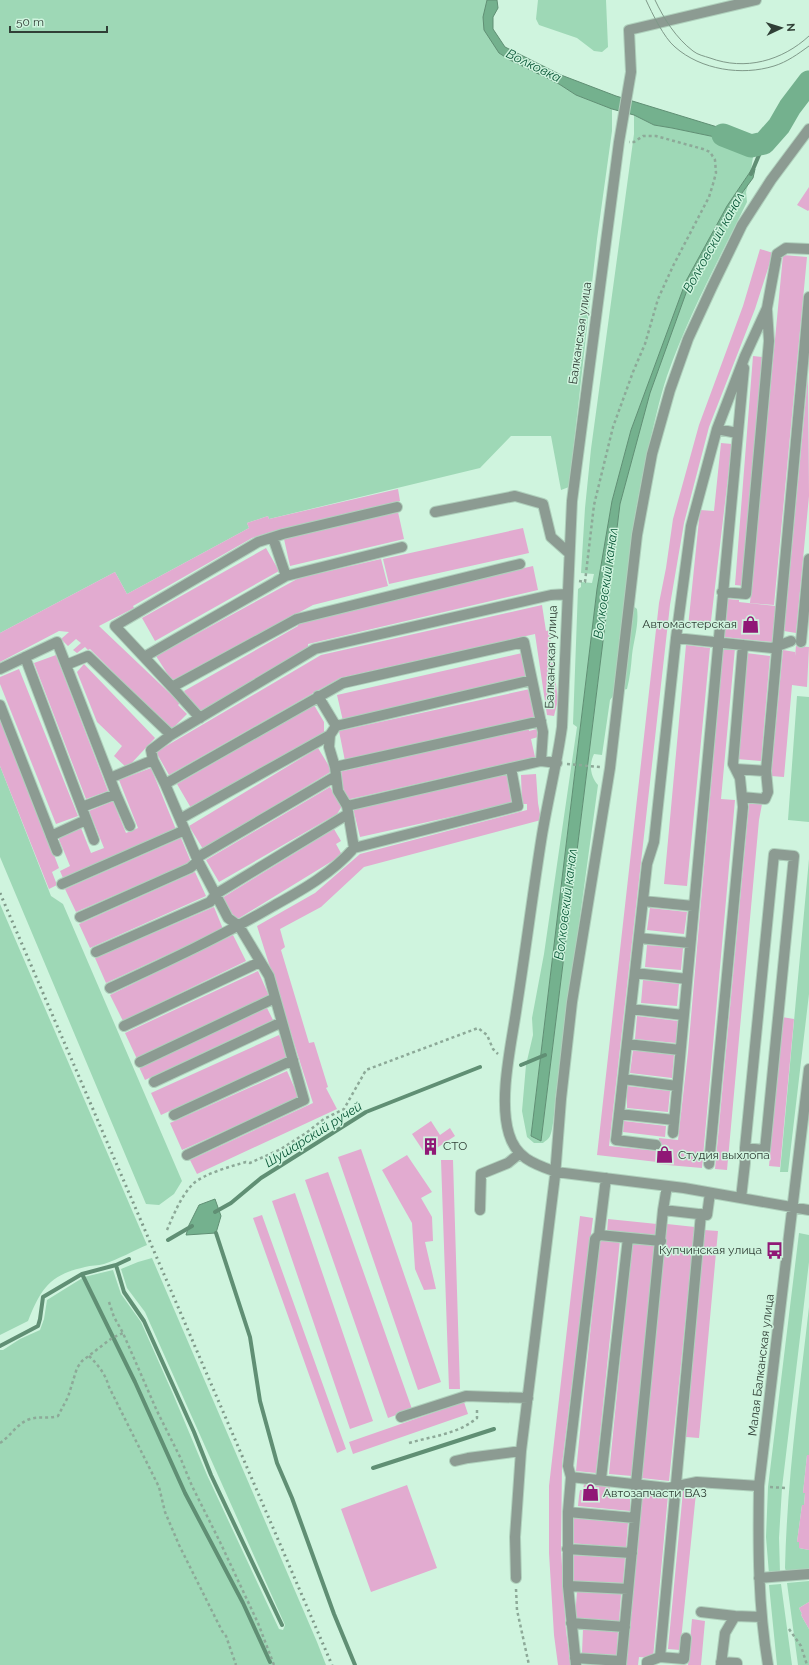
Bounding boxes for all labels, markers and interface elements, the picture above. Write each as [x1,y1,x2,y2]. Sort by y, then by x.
scale bar [10,8,107,34]
north arrow [761,8,801,48]
text: 50 m [16,15,44,29]
text: N [784,23,797,32]
water label: Волковка [504,46,564,85]
water label: Волковский канал [680,189,747,295]
street label: Балканская улица [566,281,594,385]
water label: Волковский канал [590,526,621,640]
street label: Балканская улица [542,605,560,709]
shop icon: Автомастерская [740,614,760,634]
place label: Автомастерская [642,617,737,631]
water label: Волковский канал [551,847,580,961]
water label: Шушарский ручей [262,1098,365,1170]
building icon: СТО [420,1136,440,1156]
place label: СТО [443,1139,467,1153]
shop icon: Студия выхлопа [655,1145,675,1165]
place label: Студия выхлопа [678,1148,770,1162]
bus stop icon: Купчинская улица [765,1240,785,1260]
place label: Купчинская улица [659,1243,762,1257]
street label: Малая Балканская улица [745,1293,777,1437]
shop icon: Автозапчасти ВАЗ [580,1483,600,1503]
place label: Автозапчасти ВАЗ [603,1486,707,1500]

